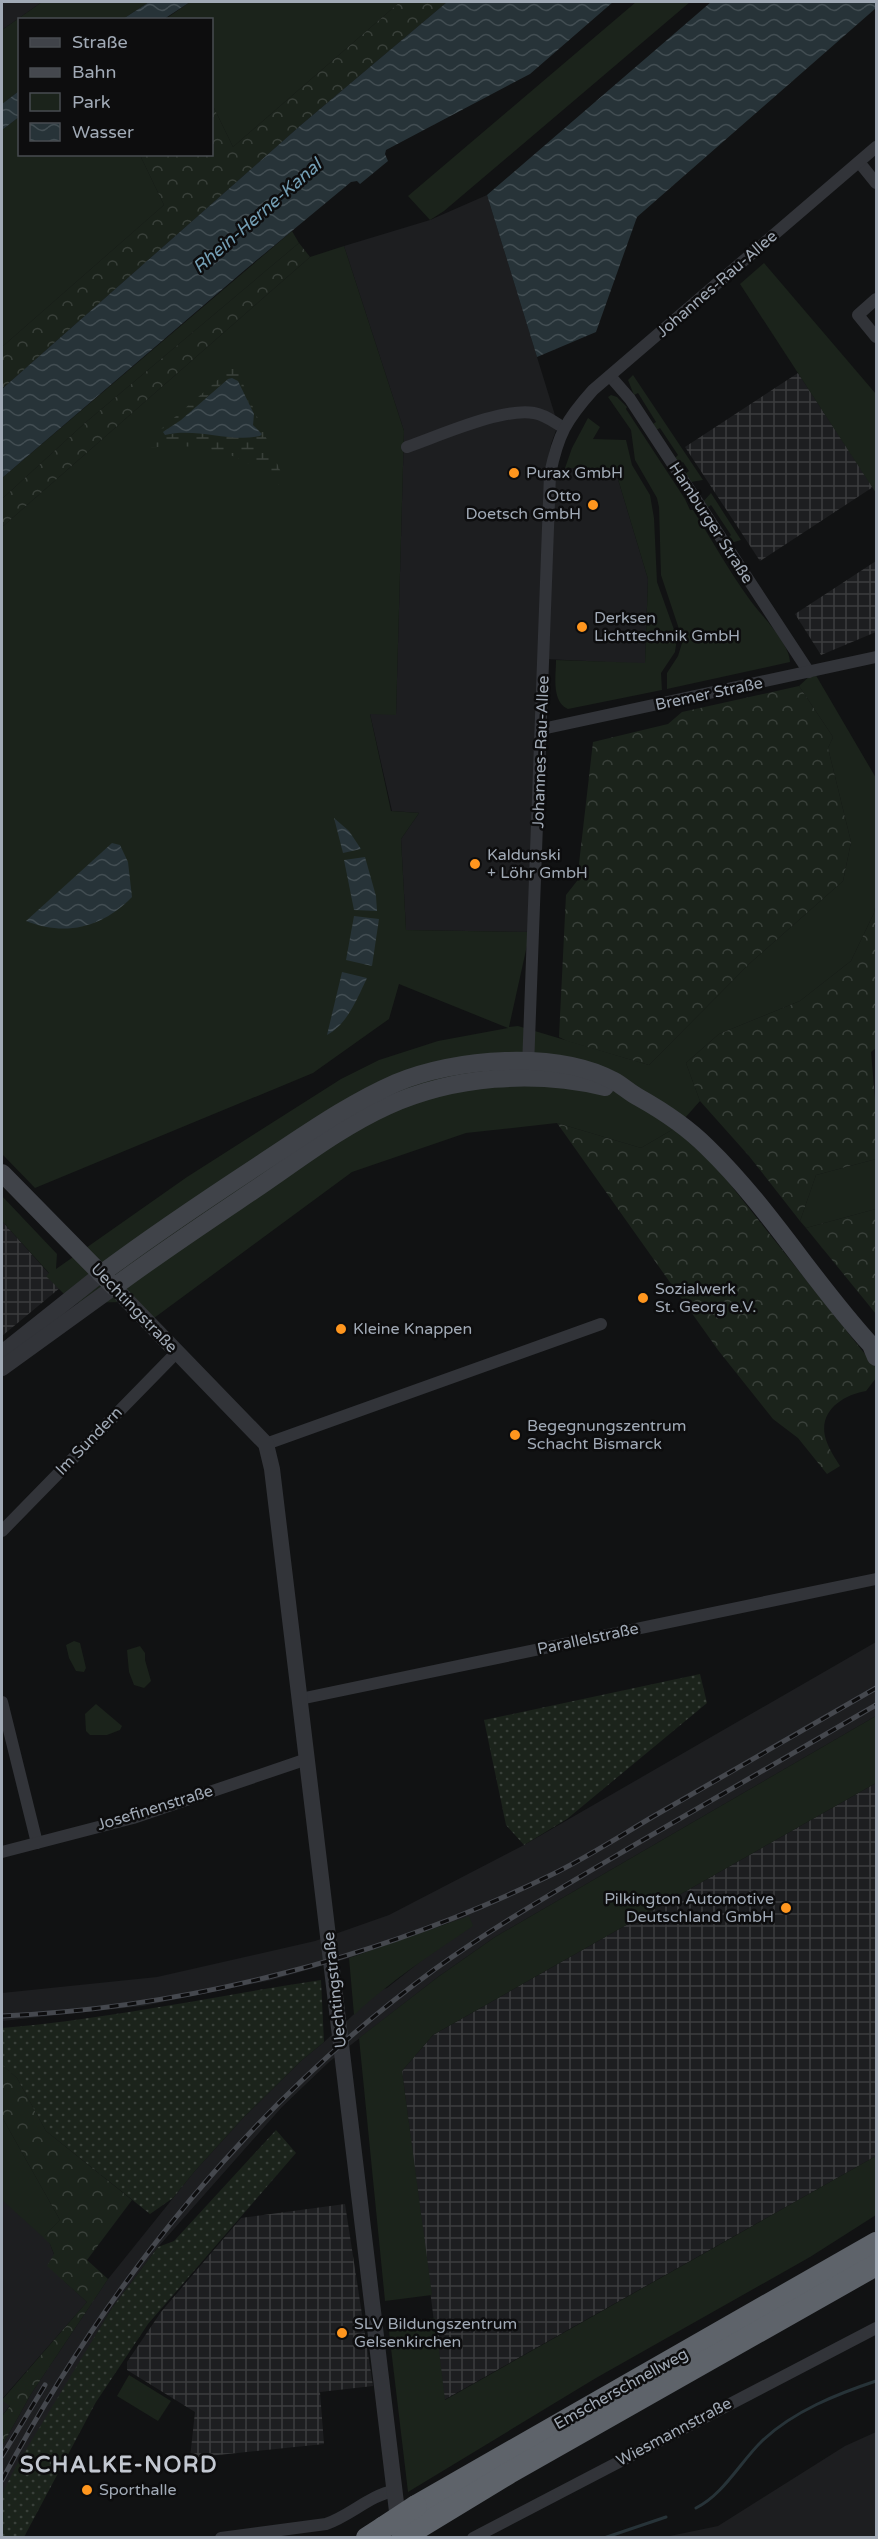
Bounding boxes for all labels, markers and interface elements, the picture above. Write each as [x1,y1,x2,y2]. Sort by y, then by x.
legend [18,18,213,156]
text: Straße [72,31,128,53]
text: Bahn [72,61,117,83]
text: Park [72,91,111,113]
text: Wasser [72,121,134,143]
water label: Rhein-Herne-Kanal [188,152,328,278]
street label: Johannes-Rau-Allee [653,226,781,342]
street label: Hamburger Straße [664,459,758,587]
place label: Purax GmbH [526,463,623,483]
marker: Purax GmbH [507,466,521,480]
place label: Otto Doetsch GmbH [466,486,581,524]
marker: Otto Doetsch GmbH [586,498,600,512]
place label: Derksen Lichttechnik GmbH [594,608,740,646]
marker: Derksen Lichttechnik GmbH [575,620,589,634]
street label: Bremer Straße [653,673,765,715]
street label: Johannes-Rau-Allee [528,675,554,829]
place label: Kaldunski + Löhr GmbH [487,845,588,883]
marker: Kaldunski + Löhr GmbH [468,857,482,871]
street label: Uechtingstraße [86,1259,182,1357]
place label: Sozialwerk St. Georg e.V. [655,1279,756,1317]
marker: Sozialwerk St. Georg e.V. [636,1291,650,1305]
place label: Kleine Knappen [353,1319,472,1339]
marker: Kleine Knappen [334,1322,348,1336]
street label: Im Sundern [51,1403,127,1479]
place label: Begegnungszentrum Schacht Bismarck [527,1416,687,1454]
marker: Begegnungszentrum Schacht Bismarck [508,1428,522,1442]
street label: Parallelstraße [536,1619,640,1659]
street label: Josefinenstraße [95,1781,215,1835]
place label: Pilkington Automotive Deutschland GmbH [604,1889,774,1927]
marker: Pilkington Automotive Deutschland GmbH [779,1901,793,1915]
street label: Uechtingstraße [319,1931,351,2049]
place label: SLV Bildungszentrum Gelsenkirchen [354,2314,517,2352]
marker: SLV Bildungszentrum Gelsenkirchen [335,2326,349,2340]
street label: Emscherschnellweg [550,2344,692,2434]
street label: Wiesmannstraße [613,2393,735,2471]
district label: SCHALKE-NORD [20,2452,218,2478]
place label: Sporthalle [99,2480,177,2500]
marker: Sporthalle [80,2483,94,2497]

